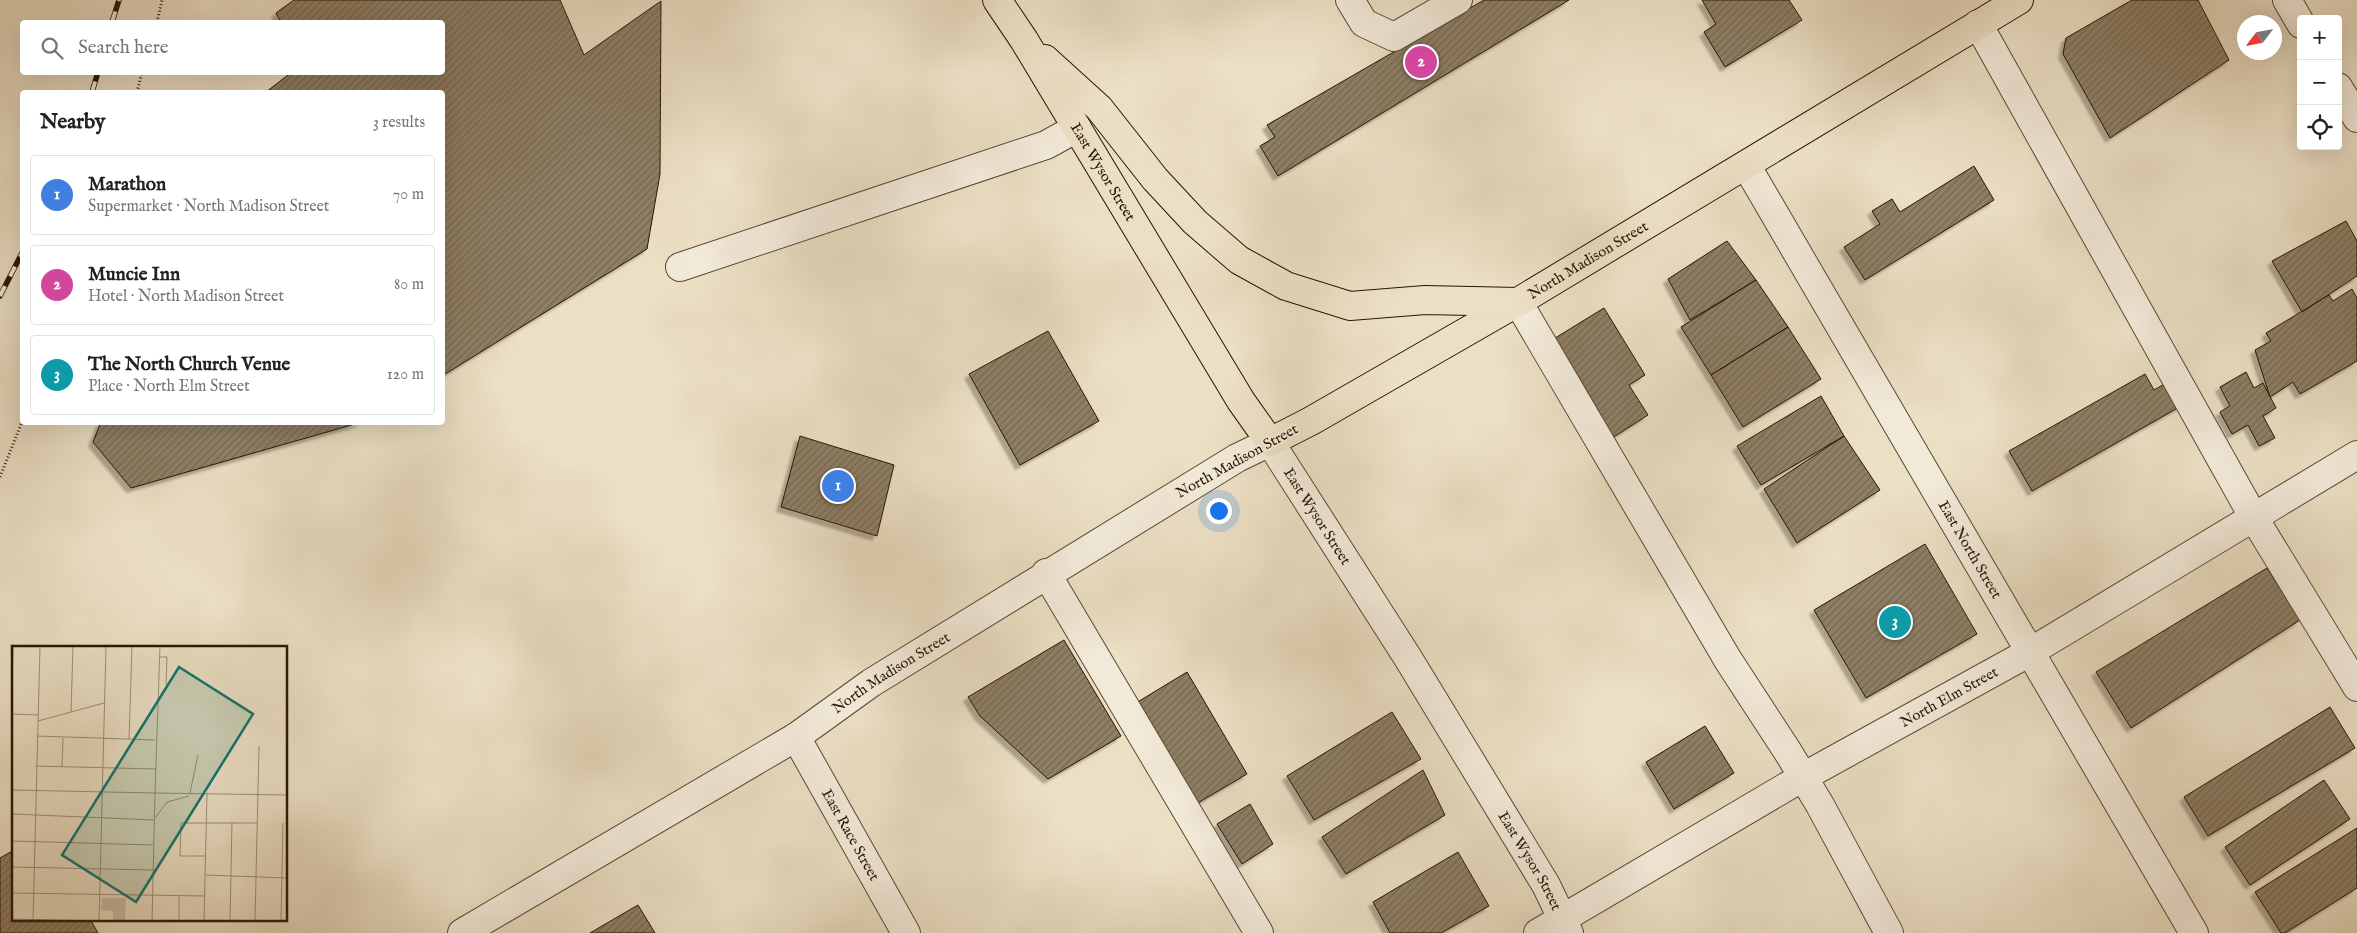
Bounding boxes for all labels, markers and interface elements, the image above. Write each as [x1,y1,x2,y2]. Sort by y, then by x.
north arrow [2237,15,2282,60]
map controls [2297,15,2342,150]
button: + [2297,15,2342,60]
search box [20,20,445,75]
icon: search [38,34,66,62]
text: Search here [78,36,169,60]
pin: 2 [1405,43,1437,81]
button: − [2297,60,2342,105]
button: locate [2297,105,2342,150]
text: Nearby [40,109,105,136]
text: 3 results [373,113,425,133]
street label: East Wysor Street [1066,119,1140,224]
text: Marathon [88,173,166,197]
text: 1 [54,185,60,205]
text: 70 m [393,185,424,205]
text: Supermarket · North Madison Street [88,197,329,217]
street label: North Madison Street [1524,216,1651,303]
text: Muncie Inn [88,263,180,287]
text: 2 [53,275,61,295]
text: 80 m [394,275,424,295]
text: Hotel · North Madison Street [88,287,284,307]
text: The North Church Venue [88,353,290,377]
text: 3 [54,365,60,385]
text: 120 m [387,365,424,385]
text: Place · North Elm Street [88,377,250,397]
street label: North Madison Street [1173,419,1301,503]
street label: East Wysor Street [1279,464,1355,568]
pin: 1 [822,467,854,505]
street label: East North Street [1934,497,2006,602]
your location [1206,498,1232,524]
pin: 3 [1879,603,1911,641]
street label: North Madison Street [828,627,953,718]
inset map [12,646,288,920]
street label: North Elm Street [1896,662,2001,731]
street label: East Race Street [817,785,884,884]
street label: East Wysor Street [1494,808,1566,913]

